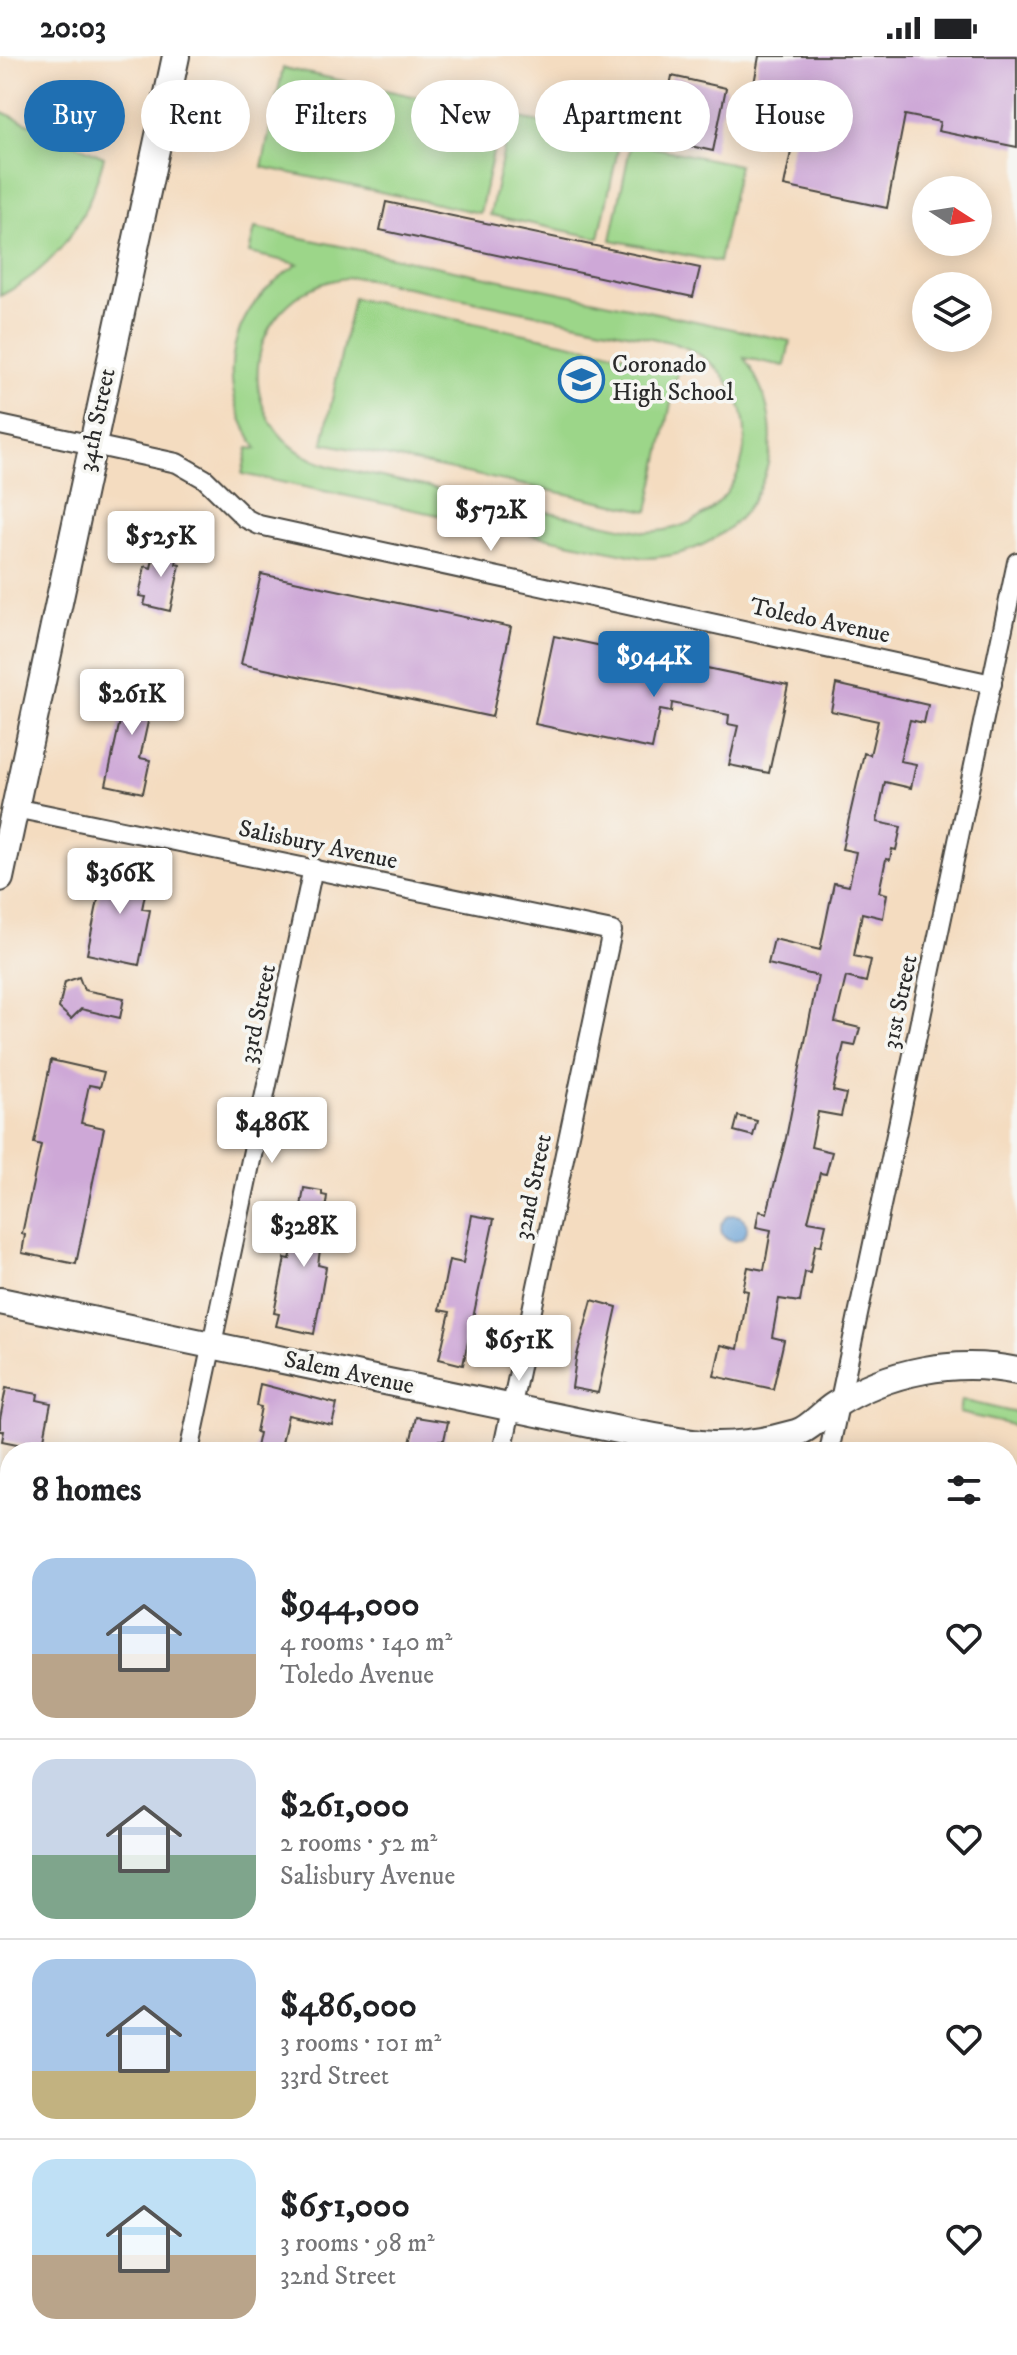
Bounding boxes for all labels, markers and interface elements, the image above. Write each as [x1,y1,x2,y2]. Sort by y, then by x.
text: 20:03 [40,10,106,47]
chip: Buy [24,80,125,152]
chip: Rent [141,80,250,152]
chip: Filters [266,80,395,152]
chip: New [411,80,519,152]
chip: Apartment [535,80,710,152]
chip: House [726,80,853,152]
north arrow [912,176,992,256]
map controls [912,176,992,352]
button: layers [912,272,992,352]
place label: Coronado High School [612,350,734,408]
school or university icon: Coronado High School [557,355,605,403]
street label: 34th Street [71,365,123,474]
pin: $572K [435,485,547,553]
text: $572K [455,494,527,527]
pin: $525K [105,511,217,579]
text: $525K [126,520,196,553]
street label: Toledo Avenue [747,592,893,650]
pin: $944K [598,631,710,699]
text: $944K [616,640,692,673]
pin: $261K [76,669,188,737]
text: $261K [98,678,166,711]
street label: Salisbury Avenue [236,814,400,876]
pin: $366K [64,848,176,916]
text: $366K [85,857,155,890]
street label: 31st Street [875,952,925,1052]
street label: 33rd Street [233,961,283,1066]
pin: $486K [216,1097,328,1165]
text: $486K [235,1106,309,1139]
street label: 32nd Street [507,1131,559,1243]
pin: $328K [248,1201,360,1269]
text: $328K [270,1210,338,1243]
pin: $651K [463,1315,575,1383]
text: $651K [485,1324,553,1357]
street label: Salem Avenue [281,1345,417,1401]
icon: filters [942,1468,986,1512]
text: 8 homes [32,1469,141,1511]
text: $944,000 [280,1584,420,1626]
icon: home [96,1590,192,1686]
icon: heart [942,1616,986,1660]
text: 4 rooms · 140 m² [280,1626,452,1659]
text: Toledo Avenue [280,1659,434,1692]
text: $261,000 [280,1785,409,1827]
icon: home [96,1791,192,1887]
icon: heart [942,1817,986,1861]
text: 2 rooms · 52 m² [280,1827,437,1860]
text: Salisbury Avenue [280,1860,455,1893]
text: $486,000 [280,1985,417,2027]
icon: home [96,1991,192,2087]
icon: heart [942,2017,986,2061]
text: 3 rooms · 101 m² [280,2027,441,2060]
text: 33rd Street [280,2060,389,2093]
text: $651,000 [280,2185,410,2227]
icon: home [96,2191,192,2287]
icon: heart [942,2217,986,2261]
text: 3 rooms · 98 m² [280,2227,435,2260]
text: 32nd Street [280,2260,396,2293]

